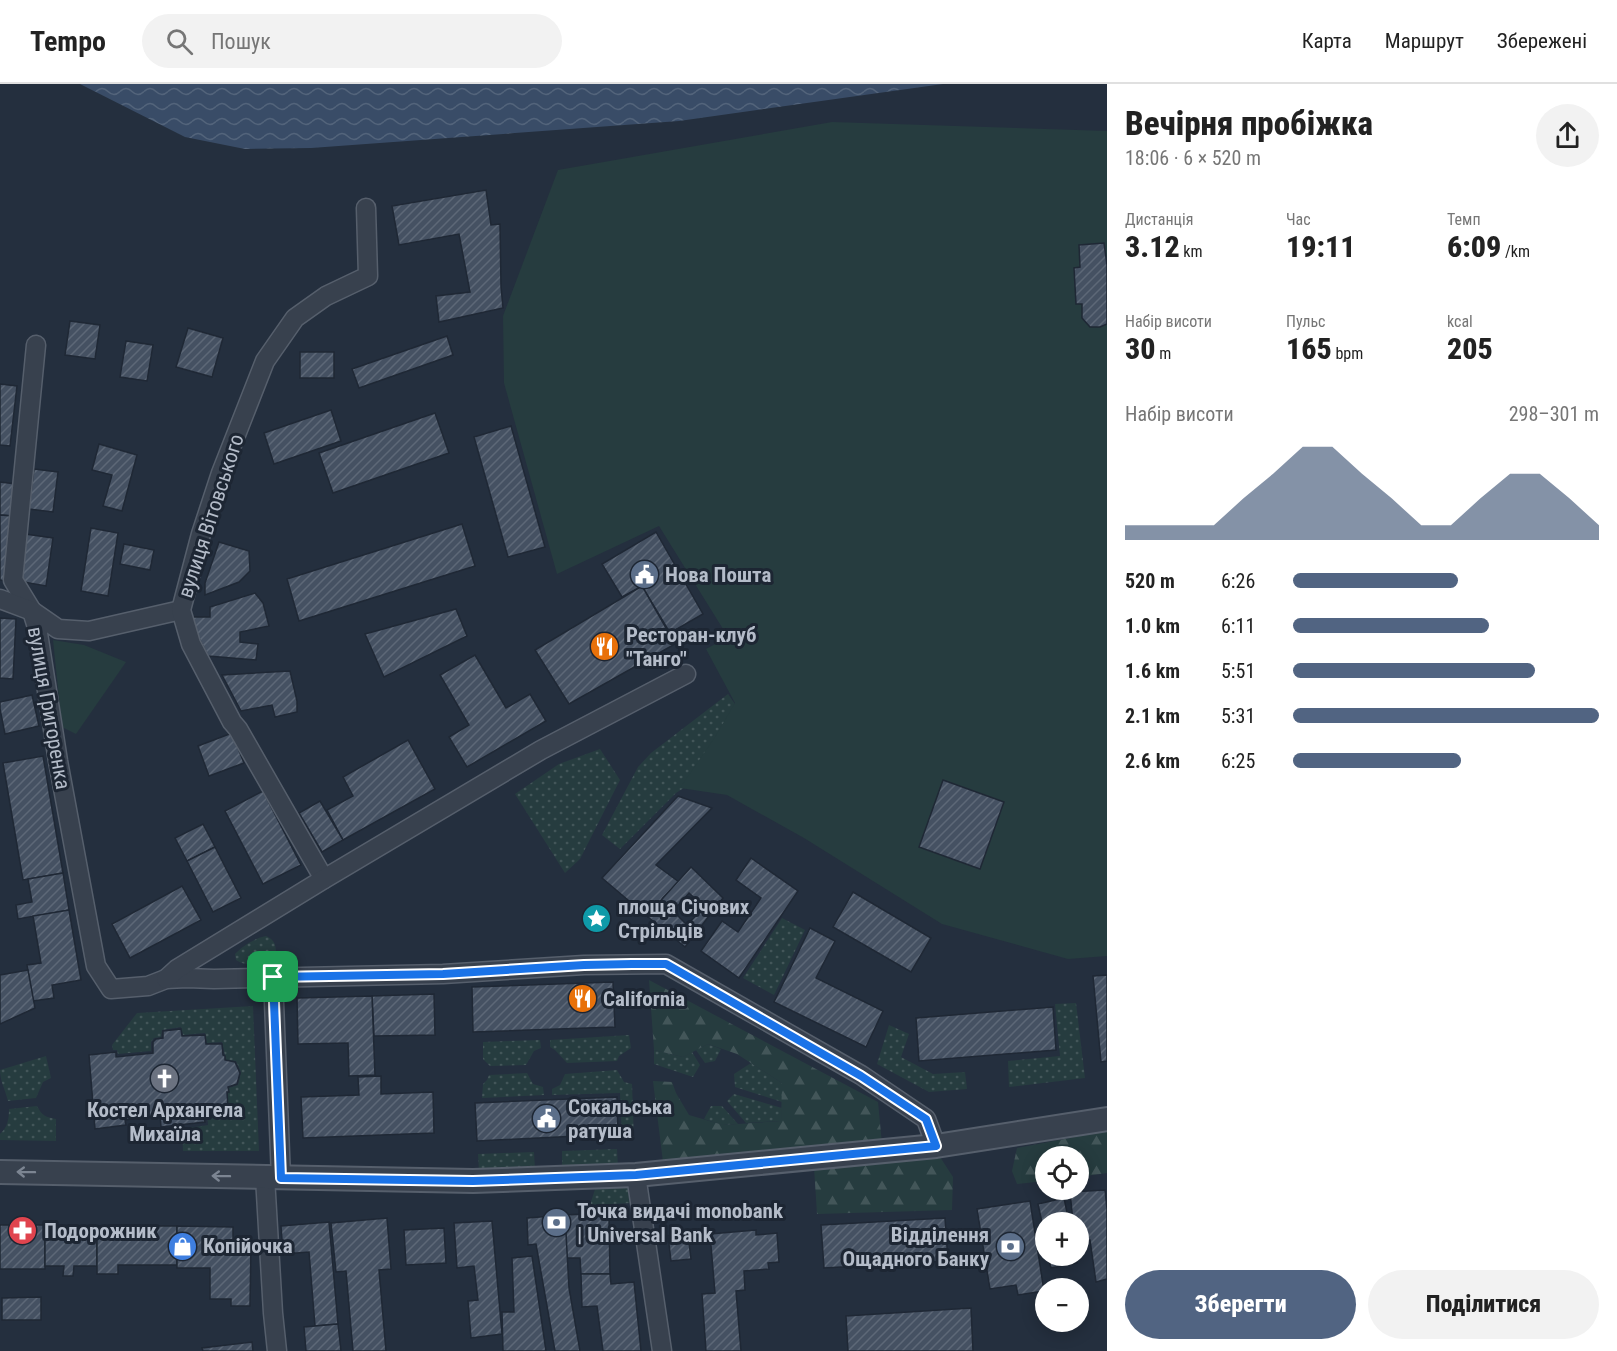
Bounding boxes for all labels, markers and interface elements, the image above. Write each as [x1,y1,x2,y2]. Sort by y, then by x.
search box [142,14,562,68]
text: Tempo [30,25,106,58]
icon: search [163,25,196,58]
text: Пошук [211,29,271,54]
text: Карта [1302,29,1352,53]
text: Маршрут [1385,29,1464,53]
text: Збережені [1497,29,1587,53]
text: Вечірня пробіжка [1125,104,1373,143]
button: share [1536,104,1599,167]
text: 18:06 · 6 × 520 m [1125,146,1261,170]
text: Дистанція [1125,210,1193,229]
text: Час [1286,210,1311,229]
text: Темп [1447,210,1481,229]
text: 3.12 [1125,229,1180,264]
text: 19:11 [1286,229,1355,264]
text: 6:09 [1447,229,1501,264]
text: km [1180,242,1203,261]
text: /km [1501,242,1530,261]
text: Набір висоти [1125,312,1212,331]
text: Пульс [1286,312,1325,331]
text: kcal [1447,312,1473,331]
text: 30 [1125,331,1156,366]
text: 165 [1286,331,1332,366]
text: 205 [1447,331,1493,366]
text: m [1156,344,1171,363]
text: bpm [1332,344,1363,363]
text: Набір висоти [1125,402,1234,426]
text: 298–301 m [1509,402,1599,426]
street label: вулиця Вітовського [173,431,249,601]
public building icon: Нова Пошта [628,559,660,591]
place label: Нова Пошта [665,563,771,587]
text: 520 m [1125,569,1175,593]
text: 6:26 [1221,569,1255,593]
text: 1.0 km [1125,614,1180,638]
text: 6:11 [1221,614,1255,638]
place label: Ресторан-клуб "Танго" [626,623,757,671]
street label: вулиця Григоренка [23,625,75,791]
restaurant icon: Ресторан-клуб "Танго" [589,631,621,663]
text: 1.6 km [1125,659,1180,683]
text: 5:51 [1221,659,1255,683]
text: 2.1 km [1125,704,1180,728]
text: 5:31 [1221,704,1255,728]
text: 2.6 km [1125,749,1180,773]
text: 6:25 [1221,749,1255,773]
place label: площа Січових Стрільців [618,895,750,943]
place icon: площа Січових Стрільців [581,903,613,935]
pin [247,951,298,1002]
icon: arrive [256,960,289,993]
restaurant icon: California [566,983,598,1015]
place label: California [603,987,685,1011]
church icon: Костел Архангела Михаїла [149,1063,181,1095]
place label: Сокальська ратуша [568,1095,672,1143]
place label: Костел Архангела Михаїла [87,1098,243,1146]
public building icon: Сокальська ратуша [531,1103,563,1135]
map controls [1035,1146,1089,1332]
button: locate [1035,1146,1089,1200]
one-way arrow [16,1166,36,1178]
one-way arrow [211,1170,231,1182]
place label: Точка видачі monobank | Universal Bank [577,1199,784,1247]
bank icon: Точка видачі monobank | Universal Bank [540,1207,572,1239]
button: + [1035,1212,1089,1266]
pharmacy icon: Подорожник [7,1215,39,1247]
place label: Подорожник [44,1219,157,1243]
place label: Відділення Ощадного Банку [842,1223,990,1271]
shop icon: Копійочка [166,1230,198,1262]
bank icon: Відділення Ощадного Банку [994,1231,1026,1263]
place label: Копійочка [203,1234,293,1258]
button: Зберегти [1125,1270,1356,1339]
button: Поділитися [1368,1270,1599,1339]
button: − [1035,1278,1089,1332]

